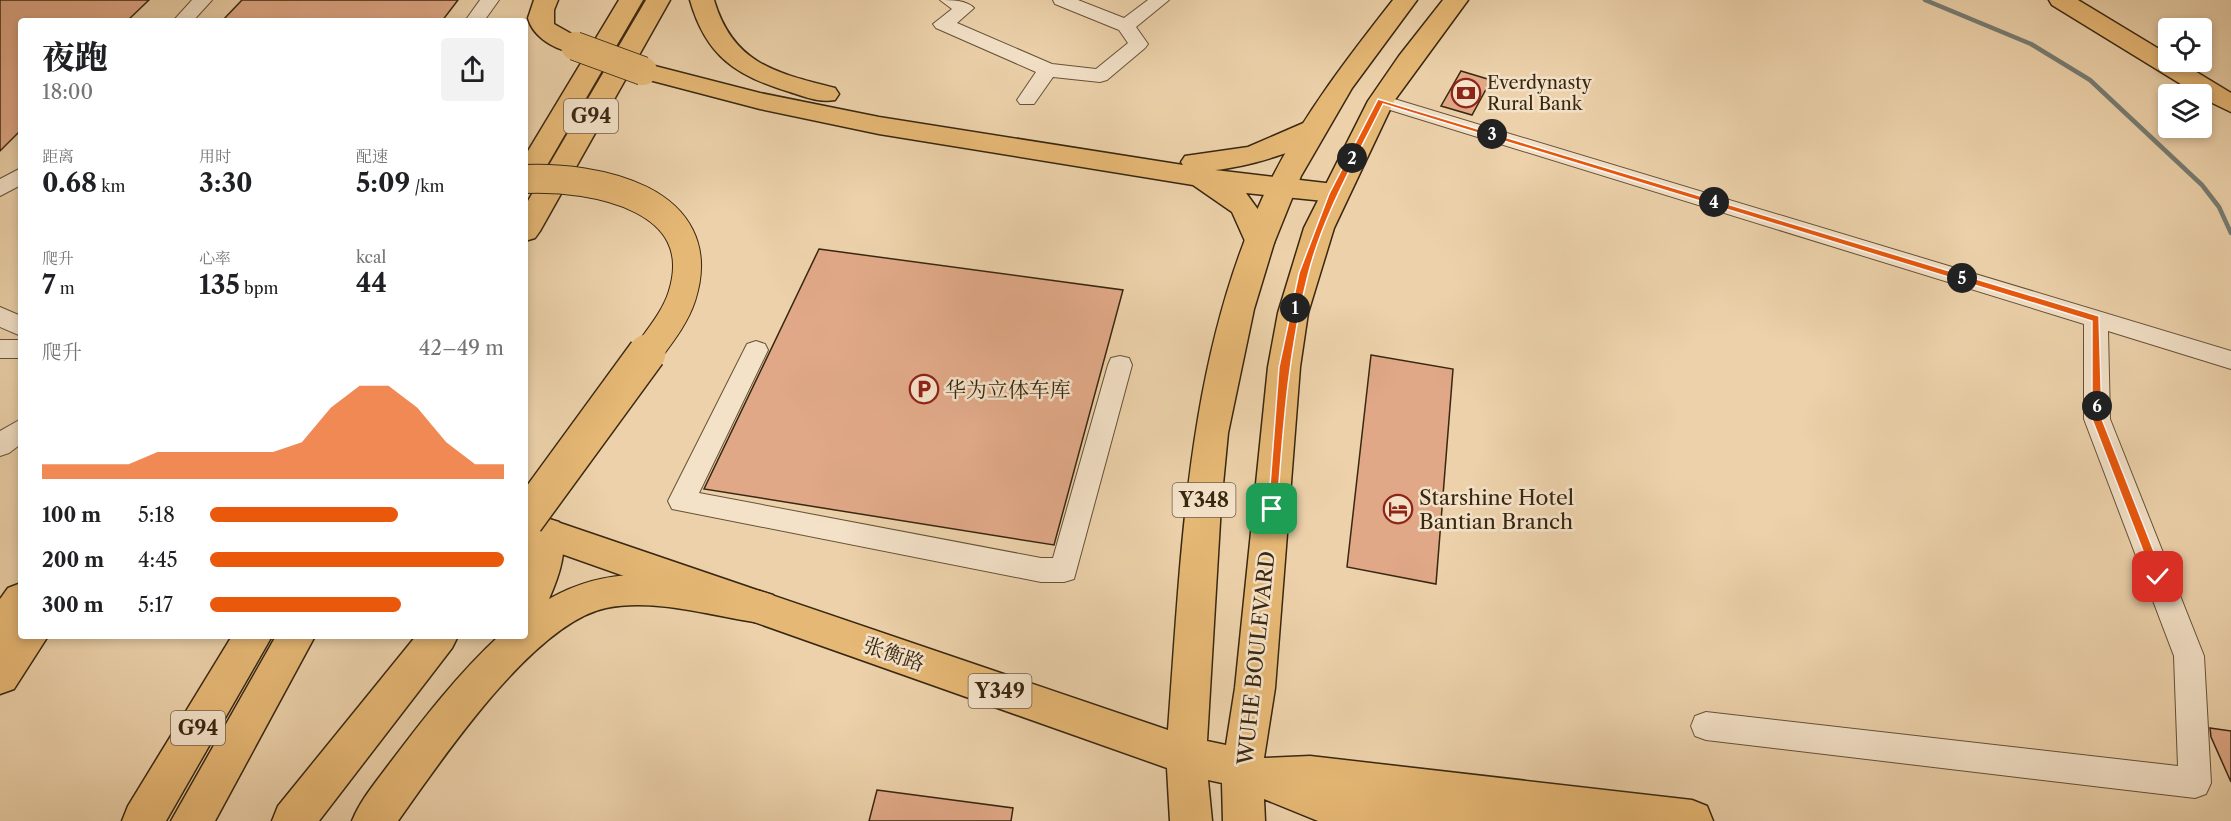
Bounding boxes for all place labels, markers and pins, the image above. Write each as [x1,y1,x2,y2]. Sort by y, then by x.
place label: Everdynasty Rural Bank [1487,72,1593,115]
bank icon: Everdynasty Rural Bank [1450,77,1482,109]
pin: 3 [1477,119,1507,149]
pin: 2 [1337,143,1367,173]
pin: 4 [1699,187,1729,217]
pin: 5 [1947,263,1977,293]
pin: 1 [1280,293,1310,323]
parking icon: 华为立体车库 [908,373,940,405]
place label: 华为立体车库 [945,377,1071,402]
pin: 6 [2082,391,2112,421]
pin [1246,483,1297,534]
place label: Starshine Hotel Bantian Branch [1419,485,1574,534]
hotel icon: Starshine Hotel Bantian Branch [1382,493,1414,525]
pin [2132,551,2183,602]

